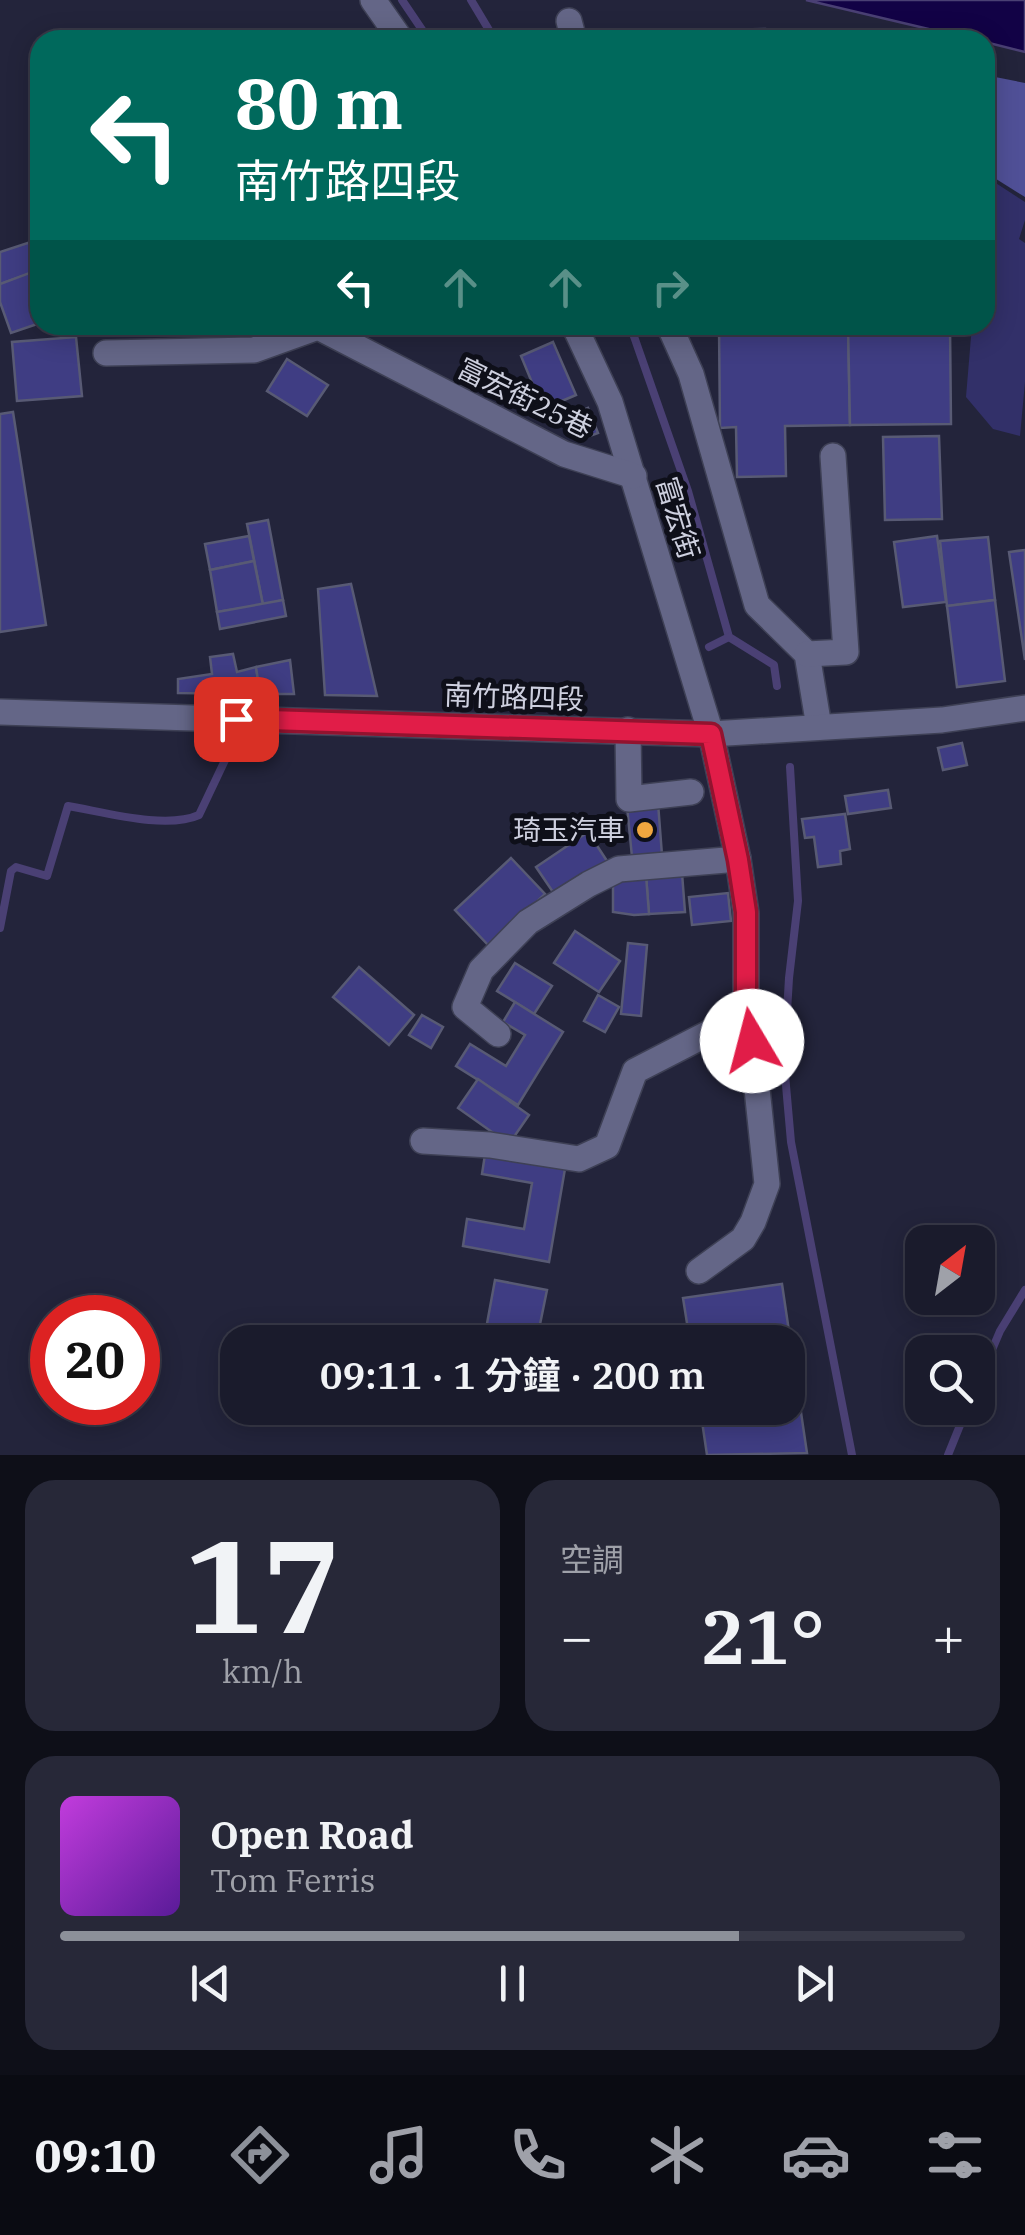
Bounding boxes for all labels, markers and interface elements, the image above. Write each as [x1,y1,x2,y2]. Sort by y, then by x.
text: 80 m [235,57,403,148]
icon: left [70,70,200,200]
text: 南竹路四段 [235,151,460,209]
icon: left [328,260,383,315]
icon: ahead [433,260,488,315]
icon: ahead [538,260,593,315]
icon: right [643,260,698,315]
street label: 富宏街25巷 [452,349,599,446]
street label: 富宏街 [649,472,708,563]
street label: 南竹路四段 [443,676,585,717]
pin [194,677,279,762]
icon: arrive [209,692,264,747]
place label: 琦玉汽車 [513,811,625,848]
marker: 琦玉汽車 [634,819,656,841]
position arrow [700,989,804,1093]
north arrow [905,1225,995,1315]
map controls [905,1225,995,1425]
speed limit sign: 20 [30,1295,160,1425]
button: search [905,1335,995,1425]
text: 09:11 · 1 分鐘 · 200 m [320,1350,705,1399]
text: 17 [184,1500,341,1669]
text: 空調 [560,1538,624,1580]
text: 21° [700,1587,825,1685]
text: − [560,1601,593,1672]
text: + [932,1601,965,1672]
text: km/h [222,1650,303,1692]
text: Open Road [210,1810,414,1859]
text: Tom Ferris [210,1859,375,1901]
icon: previous [183,1956,238,2011]
icon: pause [485,1956,540,2011]
icon: next [787,1956,842,2011]
icon: directions [225,2120,295,2190]
icon: music [364,2120,434,2190]
icon: phone [503,2120,573,2190]
icon: climate [642,2120,712,2190]
icon: car [781,2120,851,2190]
icon: filters [920,2120,990,2190]
text: 09:10 [35,2126,156,2184]

